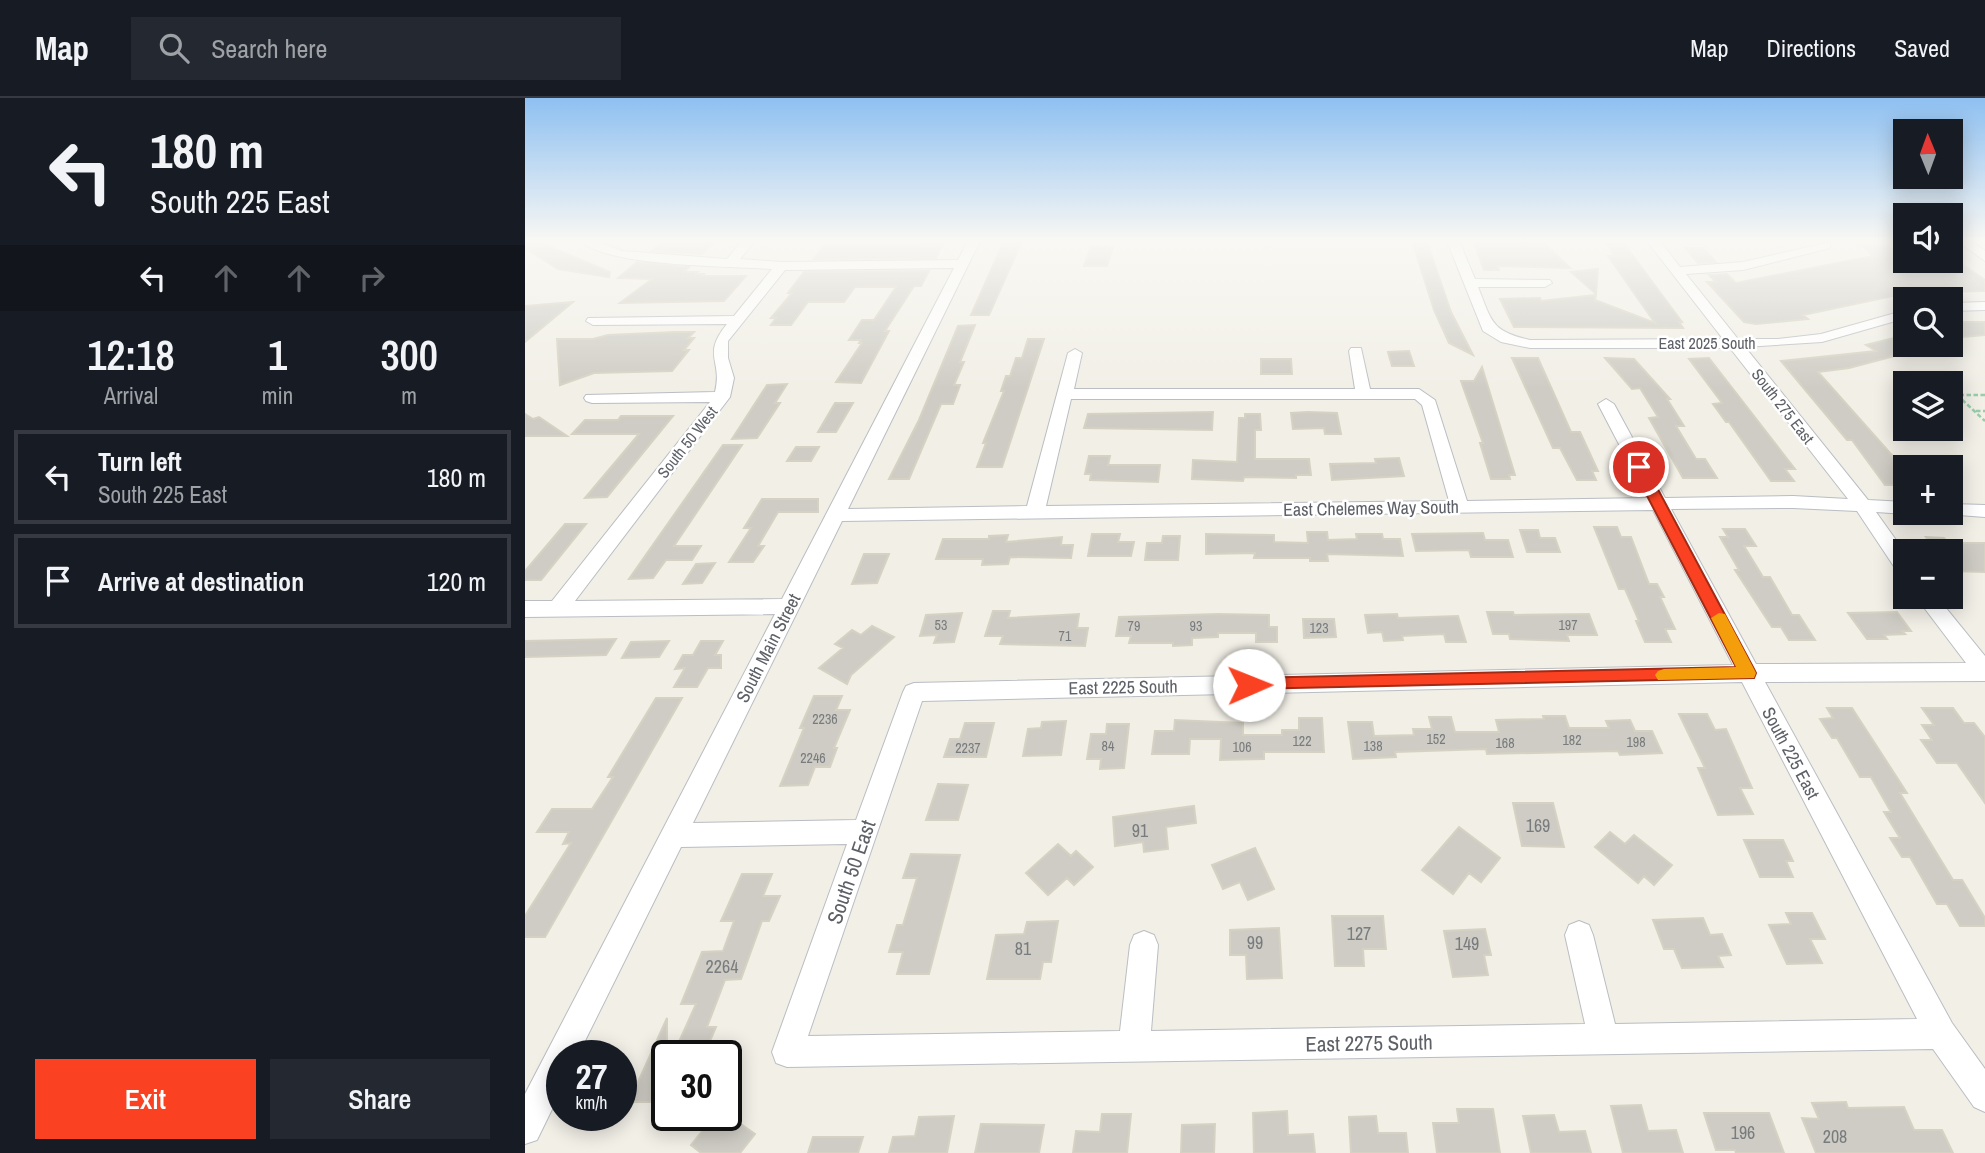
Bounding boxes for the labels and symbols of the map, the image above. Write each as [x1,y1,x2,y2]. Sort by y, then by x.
north arrow [1893,119,1963,189]
street label: East 2025 South [1658,332,1756,354]
street label: South 275 East [1747,364,1820,448]
street label: South 50 West [652,401,722,483]
pin [1609,437,1669,497]
street label: East Chelemes Way South [1283,494,1459,522]
street label: South Main Street [730,589,806,707]
house number: 53 [935,616,947,634]
house number: 197 [1558,616,1578,634]
house number: 79 [1128,617,1140,635]
house number: 93 [1190,617,1202,635]
house number: 123 [1309,619,1329,637]
house number: 71 [1059,627,1072,645]
position arrow [1212,648,1286,722]
street label: East 2225 South [1068,674,1178,700]
street label: South 225 East [1756,703,1826,803]
house number: 2236 [812,710,838,728]
house number: 152 [1426,730,1446,748]
house number: 182 [1562,731,1582,749]
house number: 122 [1292,732,1312,750]
house number: 198 [1626,733,1646,751]
house number: 168 [1495,734,1515,752]
house number: 84 [1102,737,1115,755]
house number: 138 [1363,737,1383,755]
house number: 106 [1232,738,1252,756]
house number: 2237 [955,739,981,757]
house number: 2246 [800,749,826,767]
house number: 169 [1526,813,1550,838]
street label: South 50 East [820,816,882,928]
house number: 91 [1132,818,1149,843]
house number: 127 [1347,921,1371,946]
house number: 99 [1247,930,1263,955]
house number: 149 [1455,931,1479,956]
house number: 81 [1015,936,1032,961]
house number: 2264 [706,954,738,979]
street label: East 2275 South [1305,1027,1433,1059]
speed limit sign: 30 [651,1040,742,1131]
house number: 196 [1731,1120,1755,1145]
house number: 208 [1823,1124,1847,1149]

